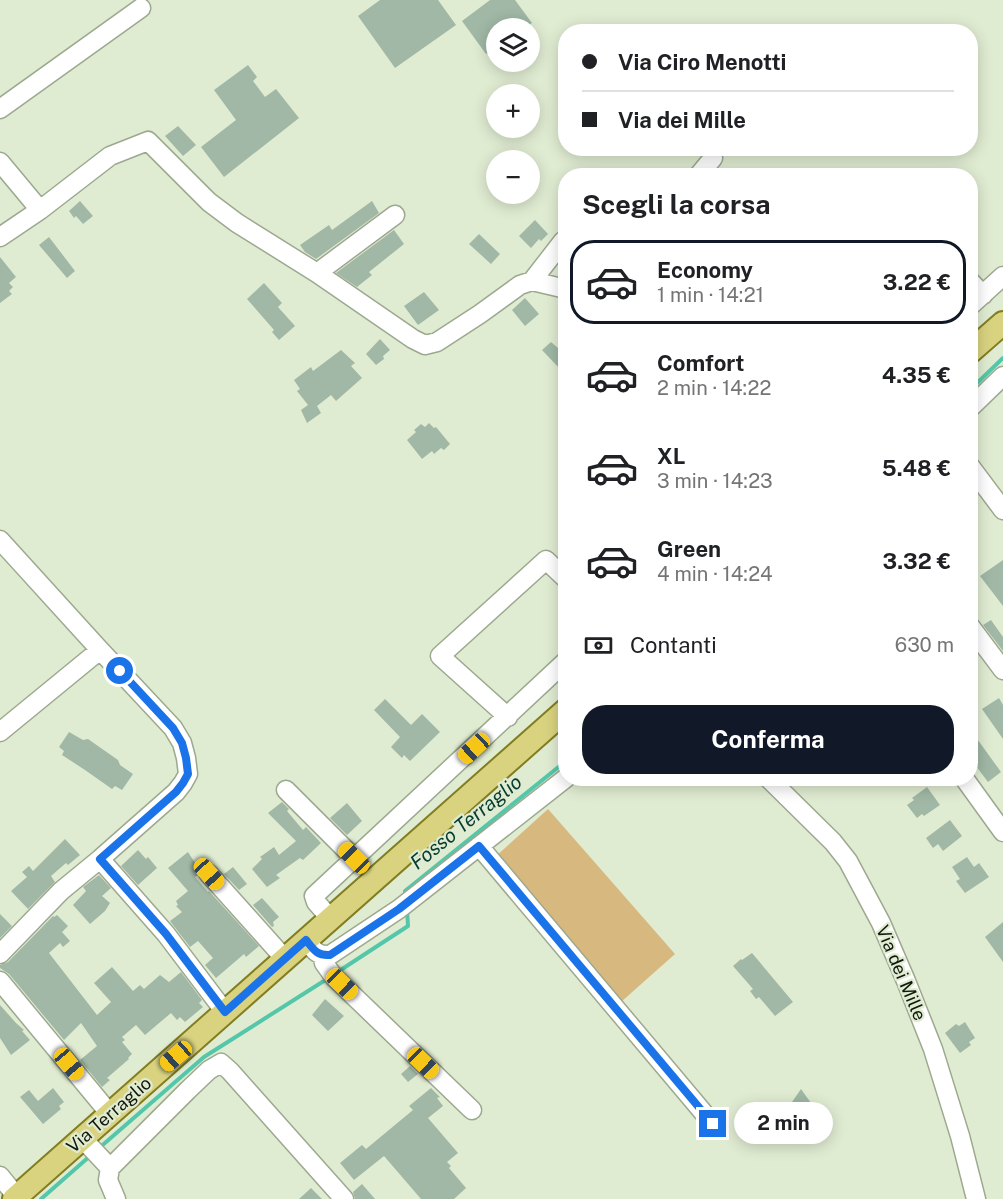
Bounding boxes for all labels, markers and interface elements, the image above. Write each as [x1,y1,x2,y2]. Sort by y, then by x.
map controls [486,18,540,204]
button: layers [486,18,540,72]
text: Via Ciro Menotti [618,49,786,75]
button: + [486,84,540,138]
text: Via dei Mille [618,107,746,133]
button: − [486,150,540,204]
text: Scegli la corsa [582,188,771,220]
icon: car [585,255,639,309]
text: Economy [657,257,753,283]
text: 3.22 € [883,269,951,295]
text: 1 min · 14:21 [657,283,764,307]
icon: car [585,348,639,402]
text: Comfort [657,350,744,376]
text: 4.35 € [882,362,951,388]
text: 2 min · 14:22 [657,376,771,400]
icon: car [585,441,639,495]
text: XL [657,443,685,469]
text: 5.48 € [882,455,951,481]
text: 3 min · 14:23 [657,469,773,493]
icon: car [585,534,639,588]
text: Green [657,536,721,562]
text: 3.32 € [883,548,951,574]
text: 4 min · 14:24 [657,562,773,586]
icon: cash [582,629,615,662]
text: Contanti [630,632,717,658]
text: 630 m [895,633,954,657]
route start [106,657,133,684]
button: Conferma [582,705,954,774]
car [455,729,493,767]
water label: Fosso Terraglio [405,770,527,874]
car [335,839,373,877]
car [190,855,228,893]
street label: Via dei Mille [872,922,931,1024]
car [323,965,361,1003]
car [157,1037,195,1075]
car [51,1044,87,1084]
car [404,1044,442,1082]
street label: Via Terraglio [62,1072,155,1157]
callout: 2 min [734,1103,833,1145]
route end [699,1110,726,1137]
text: 2 min [757,1111,810,1135]

